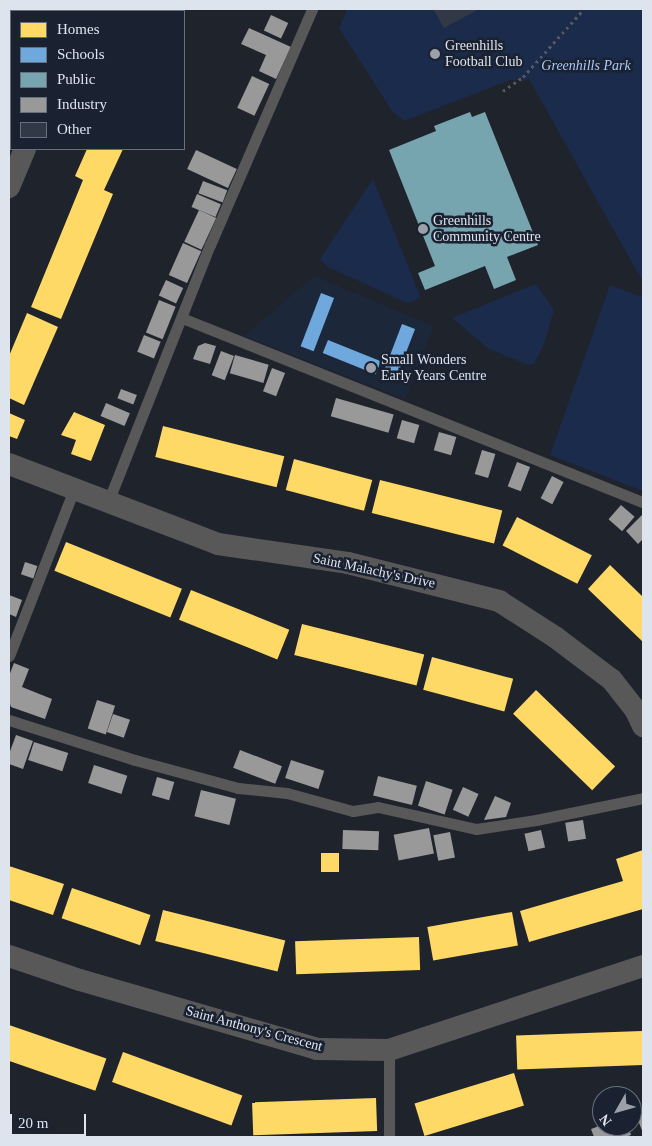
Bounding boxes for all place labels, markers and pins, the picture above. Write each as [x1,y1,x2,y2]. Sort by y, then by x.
place label: Greenhills Football Club [445,38,522,70]
marker: Greenhills Football Club [429,48,441,60]
place label: Greenhills Community Centre [433,213,541,246]
marker: Greenhills Community Centre [417,223,429,235]
place label: Small Wonders Early Years Centre [381,352,487,384]
marker: Small Wonders Early Years Centre [365,362,377,374]

